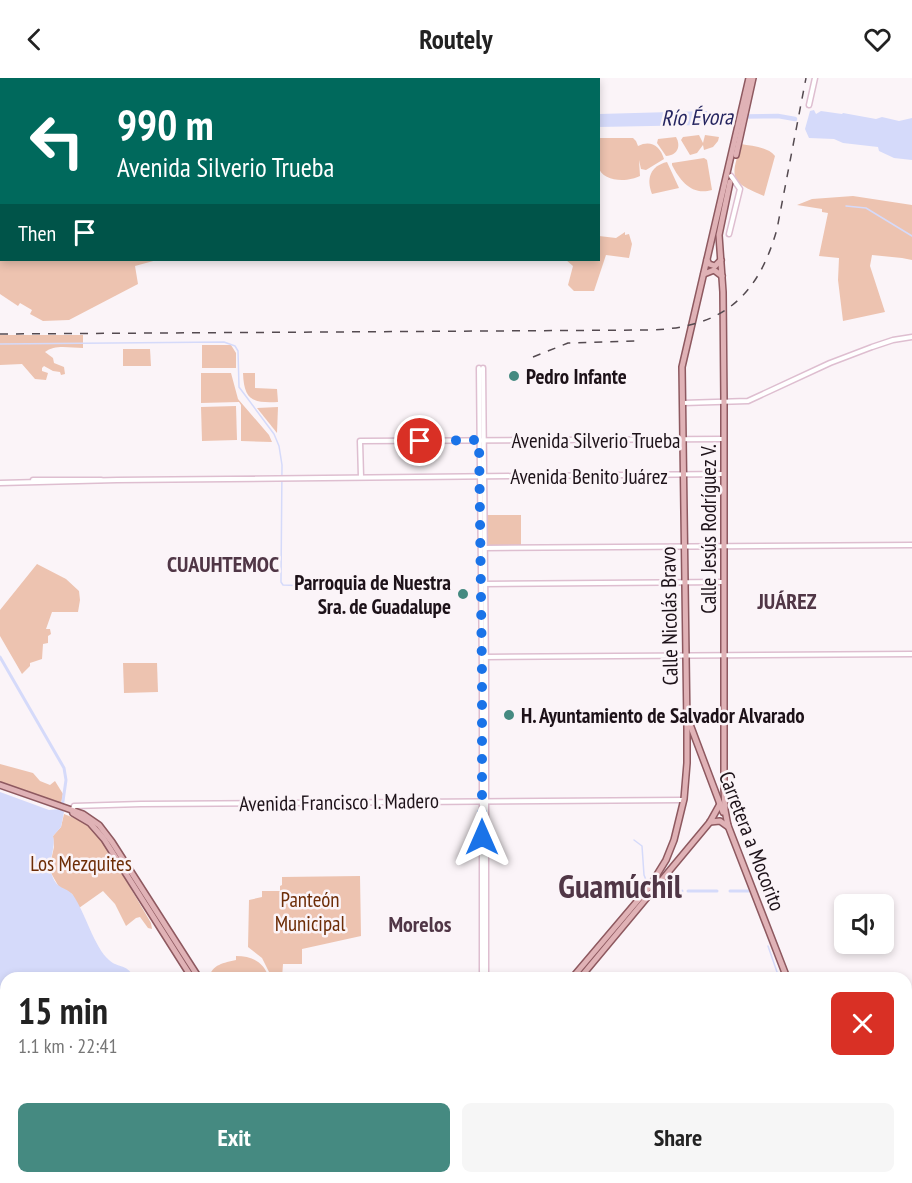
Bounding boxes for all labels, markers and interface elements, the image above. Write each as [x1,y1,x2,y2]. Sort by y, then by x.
text: Routely [419,22,493,56]
icon: back [18,23,51,56]
icon: heart [861,23,894,56]
text: 990 m [117,97,214,152]
icon: left [18,102,96,180]
water label: Río Évora [661,102,734,132]
text: Avenida Silverio Trueba [117,150,334,184]
icon: arrive [68,216,101,249]
text: Then [18,219,56,247]
place label: Pedro Infante [526,363,627,390]
marker: Pedro Infante [507,369,521,383]
pin [394,415,445,466]
icon: arrive [403,424,436,457]
street label: Avenida Silverio Trueba [511,427,681,454]
street label: Calle Jesús Rodríguez V. [695,444,722,614]
street label: Avenida Benito Juárez [510,463,668,490]
street label: Calle Nicolás Bravo [654,546,684,686]
district label: CUAUHTEMOC [167,550,279,578]
place label: Parroquia de Nuestra Sra. de Guadalupe [294,569,451,620]
marker: Parroquia de Nuestra Sra. de Guadalupe [456,587,470,601]
district label: JUÁREZ [756,587,817,615]
place label: H. Ayuntamiento de Salvador Alvarado [521,702,805,729]
marker: H. Ayuntamiento de Salvador Alvarado [502,708,516,722]
street label: Carretera a Mocorito [713,767,791,915]
street label: Avenida Francisco I. Madero [239,787,439,817]
position arrow [450,805,514,869]
park label: Los Mezquites [30,850,132,877]
district label: Guamúchil [558,864,683,907]
park label: Panteón Municipal [275,886,345,937]
map controls [834,894,894,954]
button: sound [834,894,894,954]
district label: Morelos [388,910,452,938]
text: 15 min [18,987,108,1034]
button: close [831,992,894,1055]
text: 1.1 km · 22:41 [18,1033,117,1059]
button: Exit [18,1103,450,1172]
button: Share [462,1103,894,1172]

